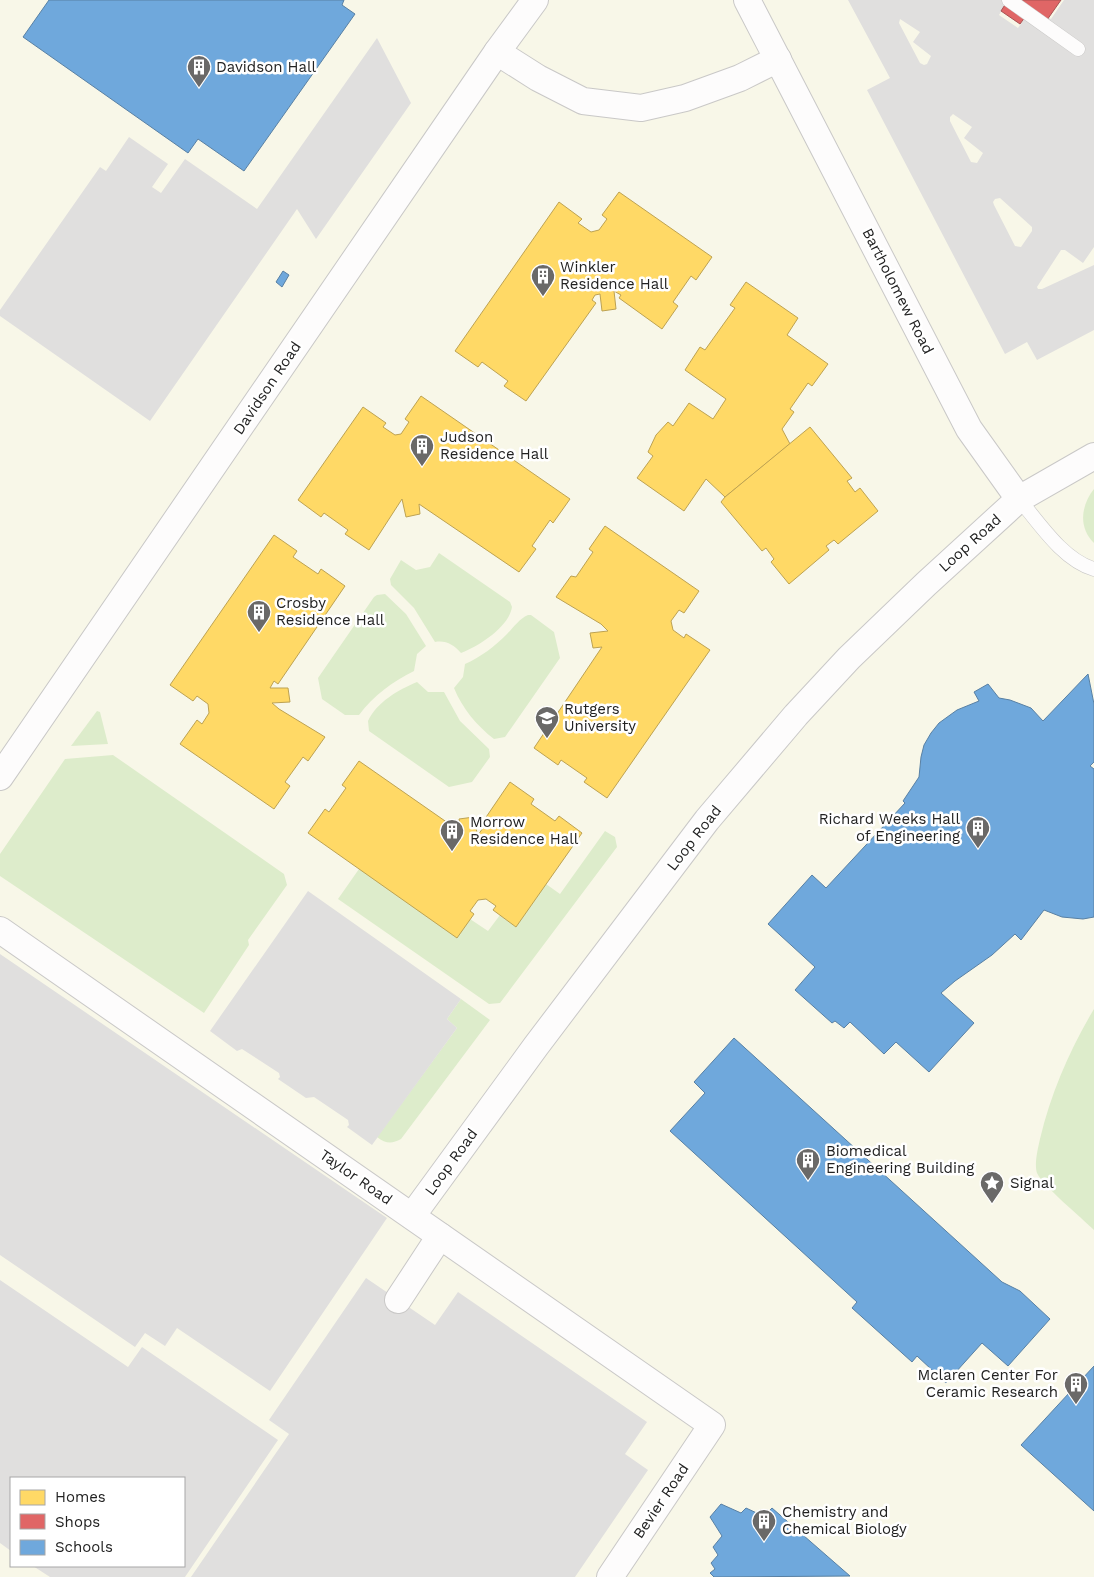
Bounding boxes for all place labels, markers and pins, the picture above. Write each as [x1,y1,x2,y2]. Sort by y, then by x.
building icon: Davidson Hall [186,54,212,88]
place label: Davidson Hall [216,58,317,76]
place label: Winkler Residence Hall [560,258,669,293]
building icon: Winkler Residence Hall [530,263,556,297]
place label: Judson Residence Hall [440,428,549,463]
building icon: Judson Residence Hall [409,433,435,467]
place label: Crosby Residence Hall [276,594,385,629]
building icon: Crosby Residence Hall [246,599,272,633]
place label: Rutgers University [564,700,636,735]
school or university icon: Rutgers University [534,705,560,739]
place label: Richard Weeks Hall of Engineering [819,810,960,845]
place label: Morrow Residence Hall [470,813,579,848]
building icon: Richard Weeks Hall of Engineering [965,815,991,849]
building icon: Morrow Residence Hall [439,818,465,852]
place label: Biomedical Engineering Building [826,1142,974,1177]
building icon: Biomedical Engineering Building [795,1147,821,1181]
place icon: Signal [979,1170,1005,1204]
place label: Signal [1010,1174,1054,1192]
place label: Mclaren Center For Ceramic Research [917,1366,1058,1401]
building icon: Mclaren Center For Ceramic Research [1063,1371,1089,1405]
place label: Chemistry and Chemical Biology [782,1503,907,1538]
building icon: Chemistry and Chemical Biology [751,1508,777,1542]

